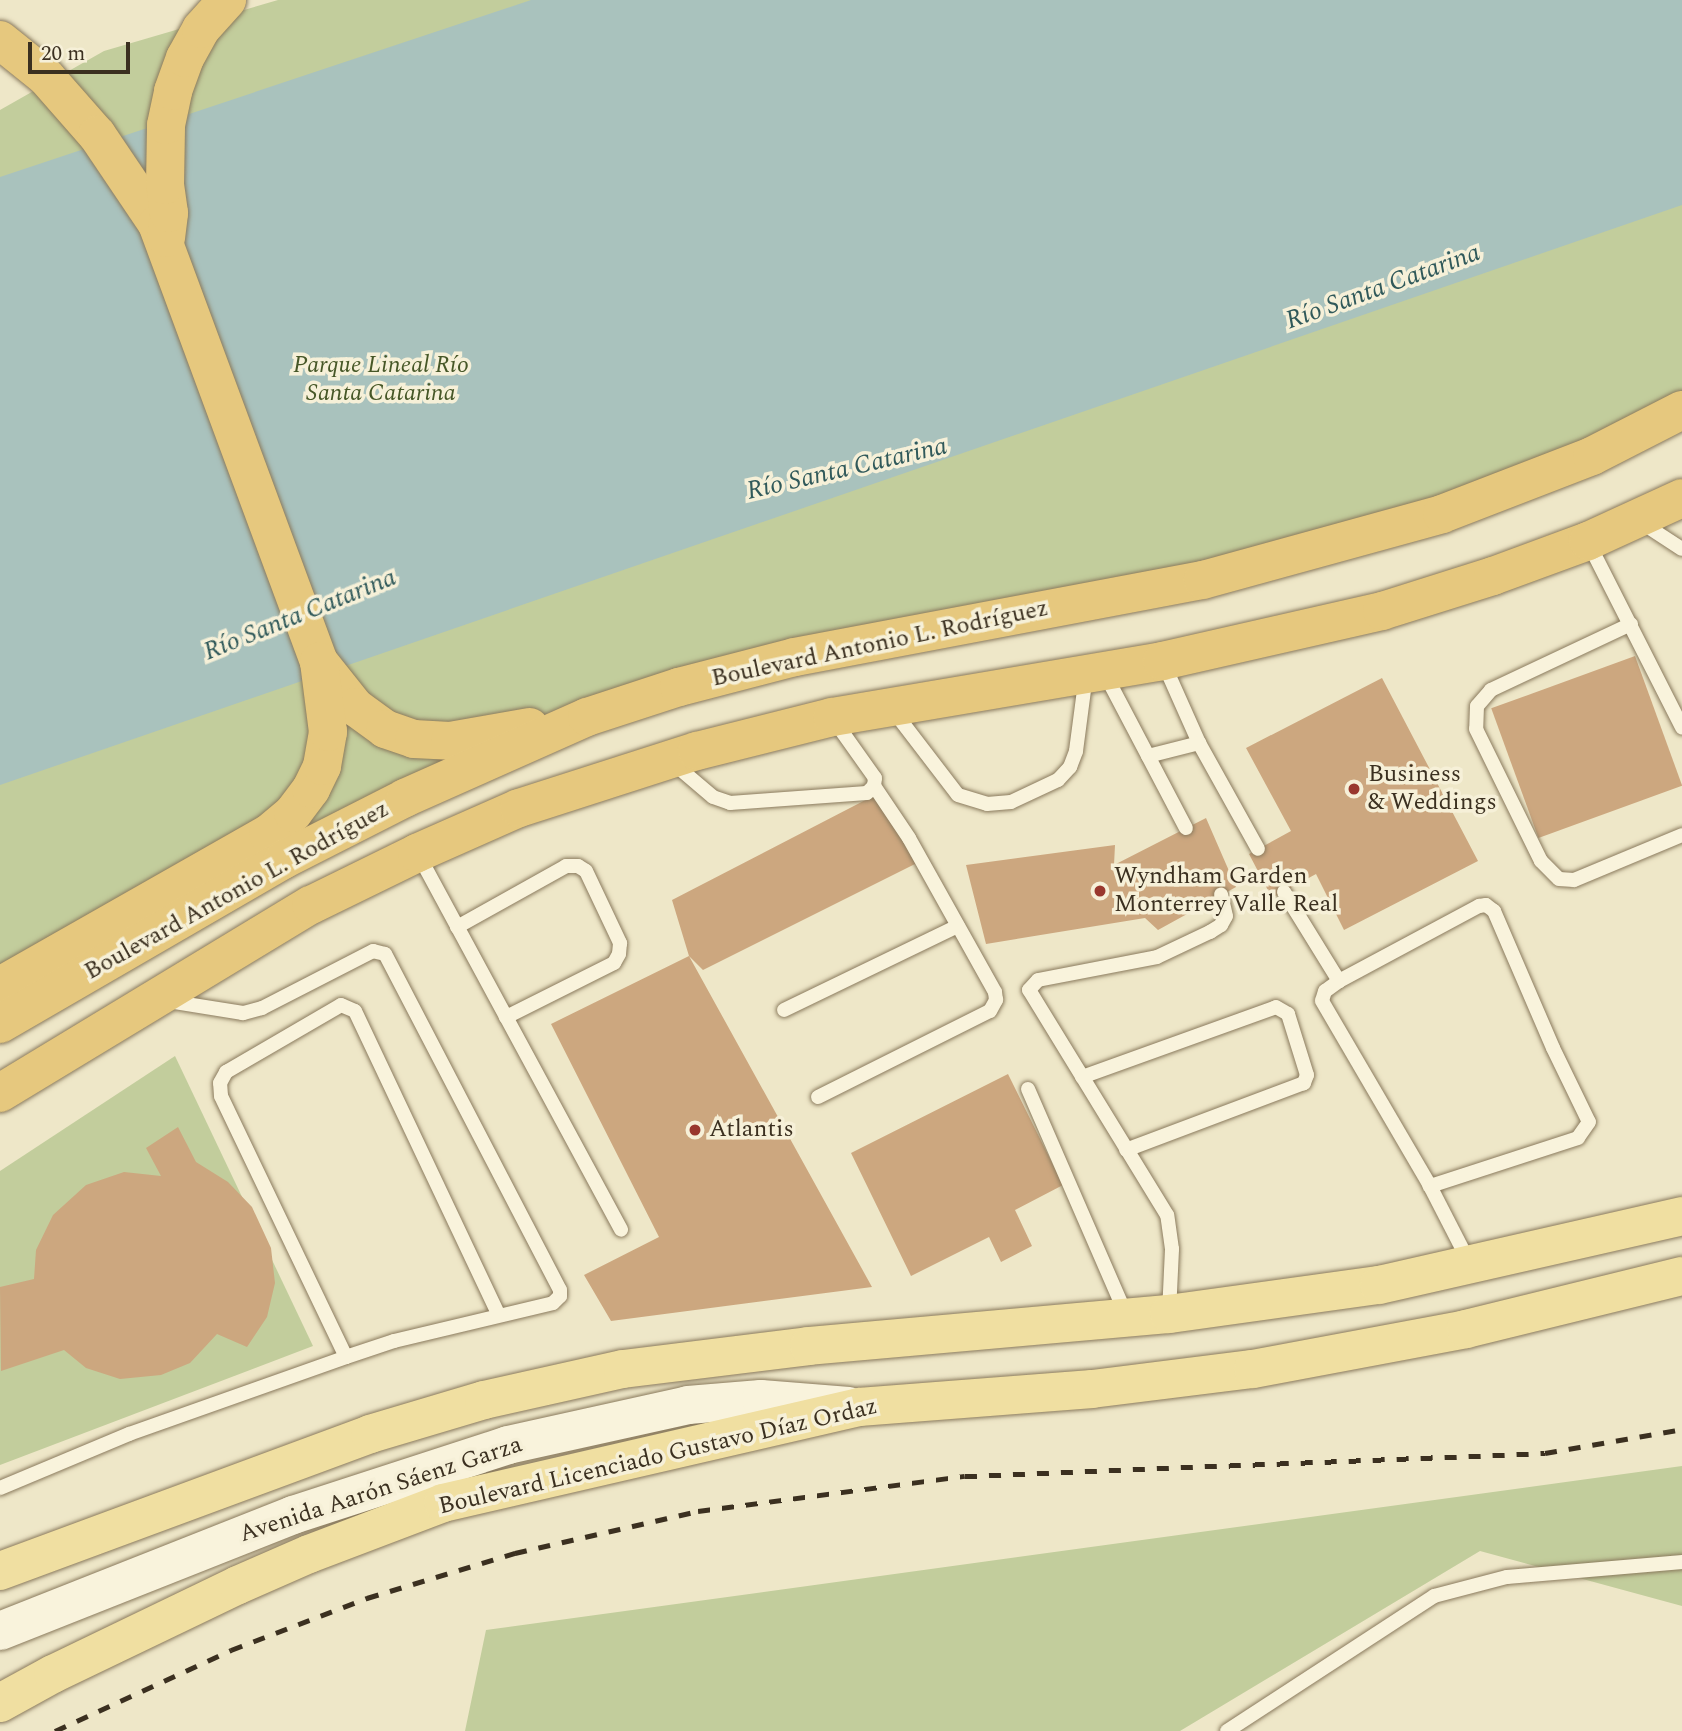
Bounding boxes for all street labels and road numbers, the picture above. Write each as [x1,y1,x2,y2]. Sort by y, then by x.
street label: Boulevard Antonio L. Rodríguez [709,594,1051,694]
street label: Boulevard Antonio L. Rodríguez [80,795,394,987]
street label: Boulevard Licenciado Gustavo Díaz Ordaz [436,1392,880,1522]
street label: Avenida Aarón Sáenz Garza [236,1431,526,1549]

